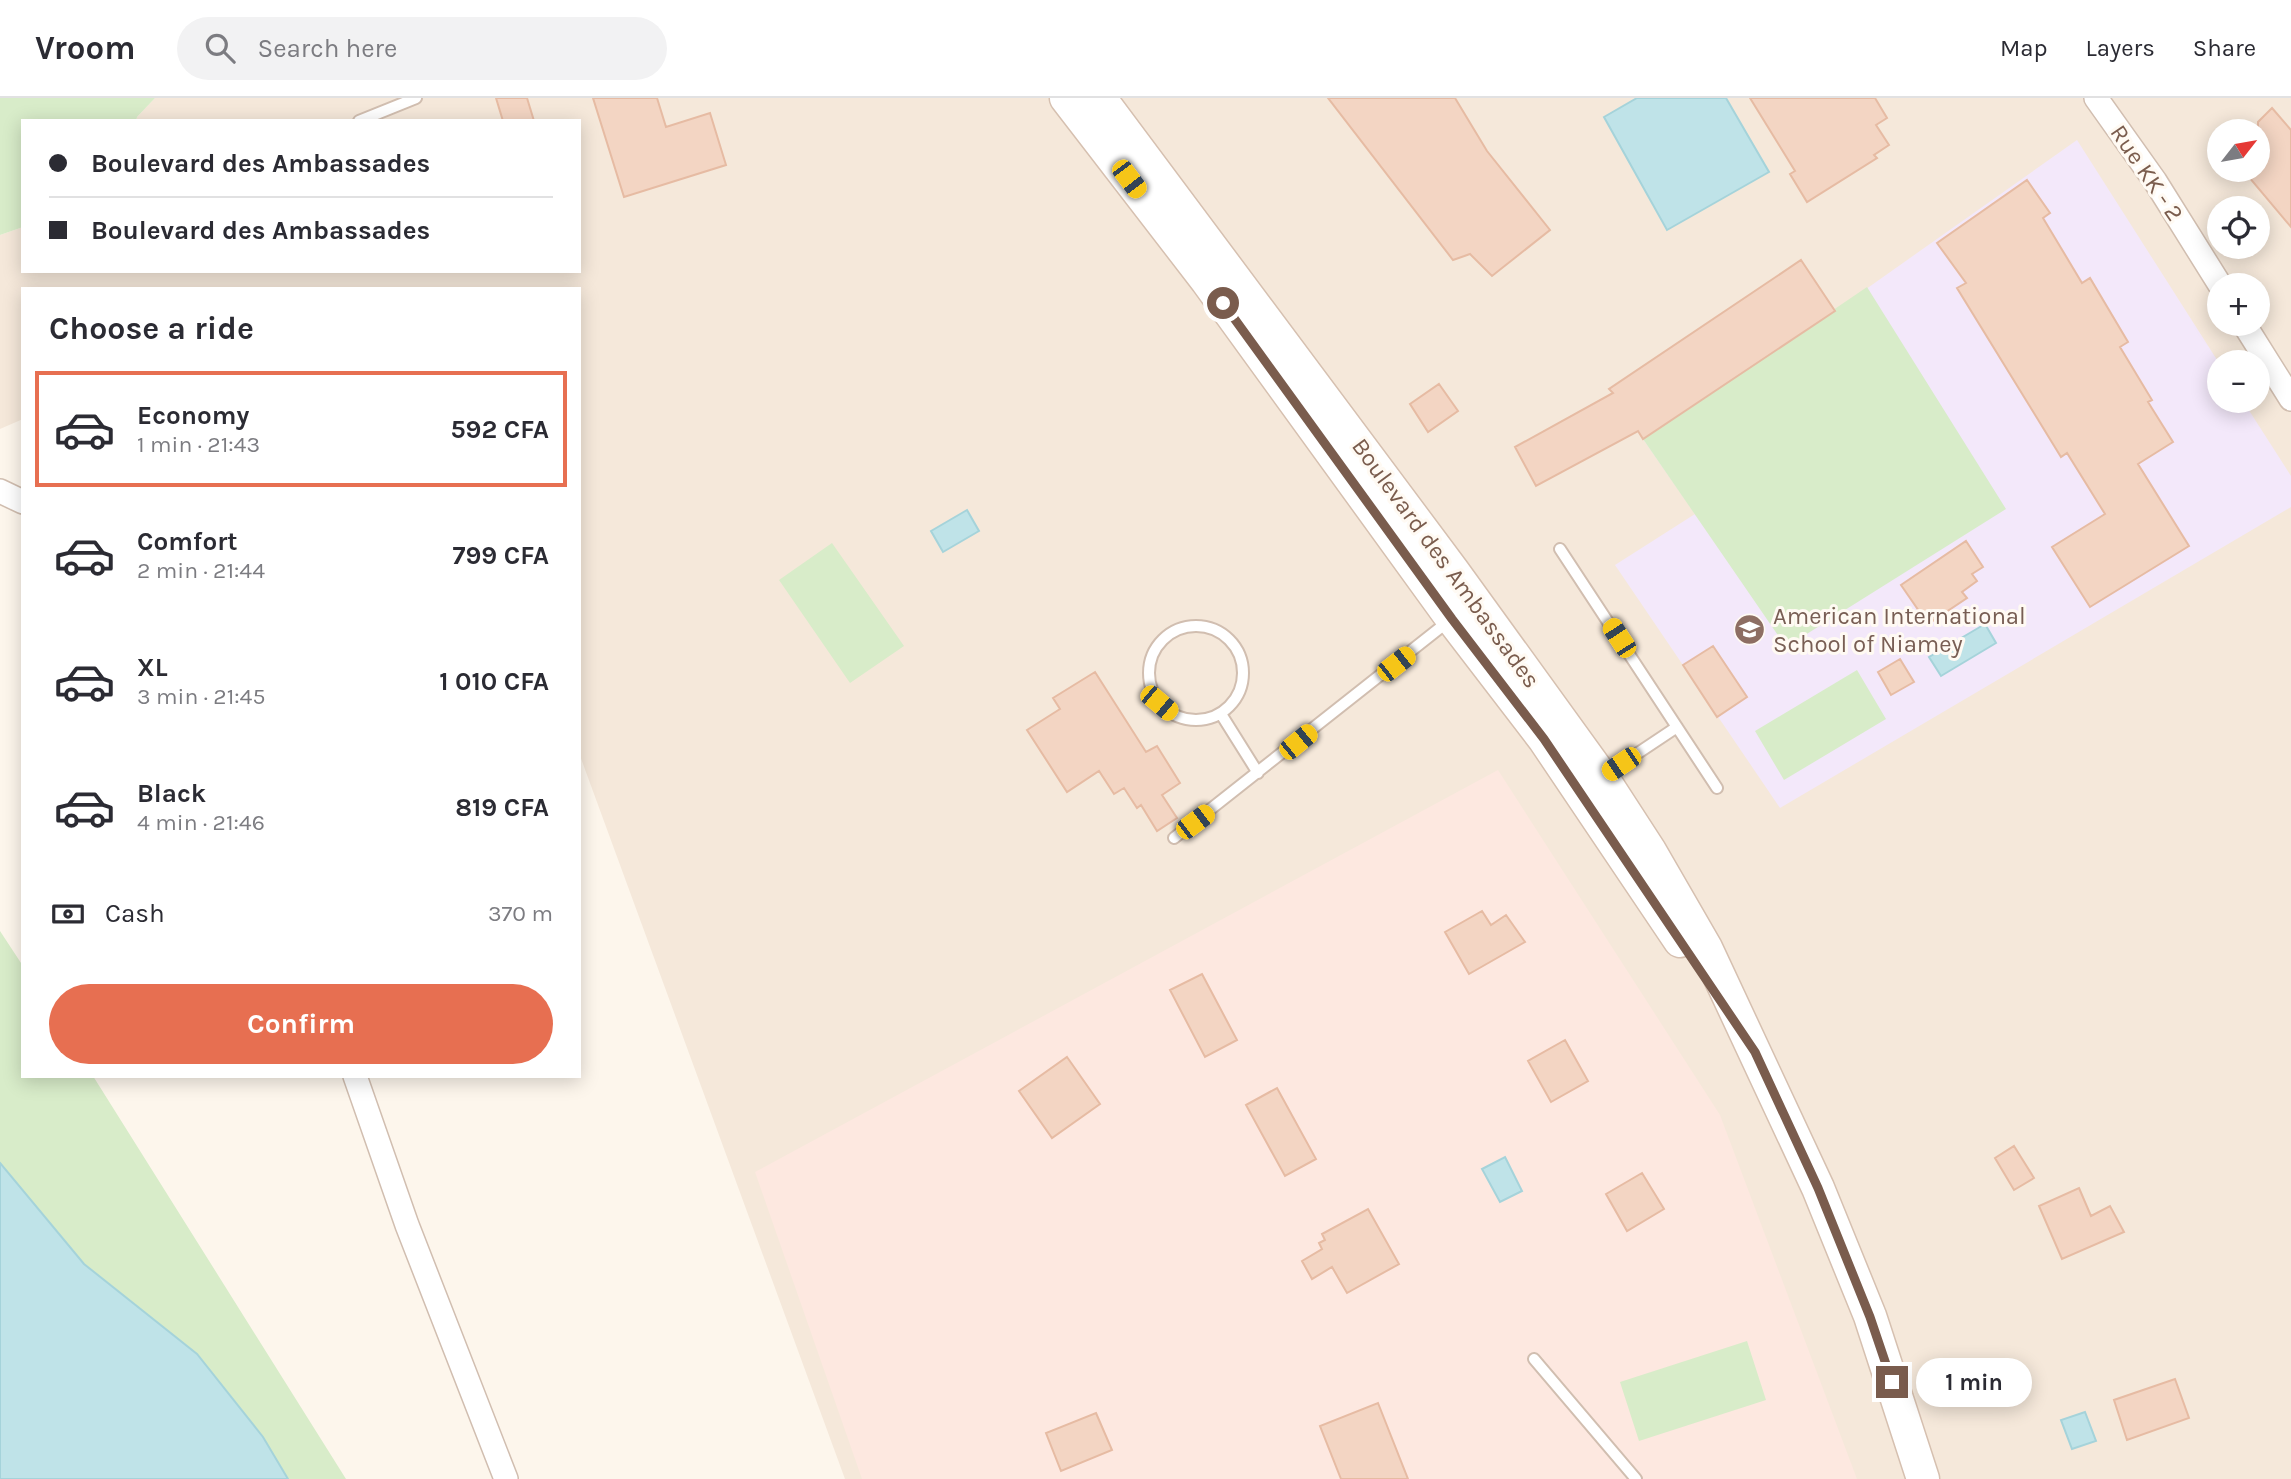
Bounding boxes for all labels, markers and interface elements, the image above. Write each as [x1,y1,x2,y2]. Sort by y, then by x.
search box [177,17,667,80]
text: Vroom [35,29,135,67]
icon: search [201,29,239,67]
text: Search here [257,33,397,64]
text: Map [2000,34,2048,62]
text: Layers [2086,34,2155,62]
text: Share [2193,34,2256,62]
north arrow [2207,119,2270,182]
map controls [2207,119,2270,413]
street label: Rue KK - 2 [2105,120,2189,226]
text: Boulevard des Ambassades [91,148,430,179]
car [1108,156,1151,202]
button: locate [2207,196,2270,259]
text: Boulevard des Ambassades [91,215,430,246]
button: + [2207,273,2270,336]
route start [1207,287,1239,319]
text: Choose a ride [49,310,254,347]
button: − [2207,350,2270,413]
icon: car [53,398,116,461]
text: Economy [137,400,249,431]
text: 592 CFA [450,414,549,445]
text: 1 min · 21:43 [137,431,260,458]
street label: Boulevard des Ambassades [1346,433,1546,693]
icon: car [53,524,116,587]
text: Comfort [137,526,238,557]
text: 799 CFA [453,540,549,571]
text: 2 min · 21:44 [137,557,265,584]
place label: American International School of Niamey [1773,602,2026,658]
school or university icon: American International School of Niamey [1733,613,1767,647]
car [1599,615,1640,661]
car [1373,643,1420,685]
icon: car [53,650,116,713]
text: XL [137,652,168,683]
text: 1 010 CFA [439,666,549,697]
car [1137,681,1182,725]
text: 3 min · 21:45 [137,683,265,710]
car [1276,721,1321,763]
car [1598,744,1645,784]
icon: car [53,776,116,839]
text: Black [137,778,206,809]
text: 819 CFA [455,792,549,823]
car [1172,801,1219,843]
text: 4 min · 21:46 [137,809,265,836]
icon: cash [49,895,87,933]
text: Cash [105,898,165,929]
text: 370 m [488,900,553,927]
button: Confirm [49,984,553,1064]
callout: 1 min [1916,1358,2032,1406]
route end [1876,1366,1908,1398]
text: 1 min [1945,1369,2003,1396]

